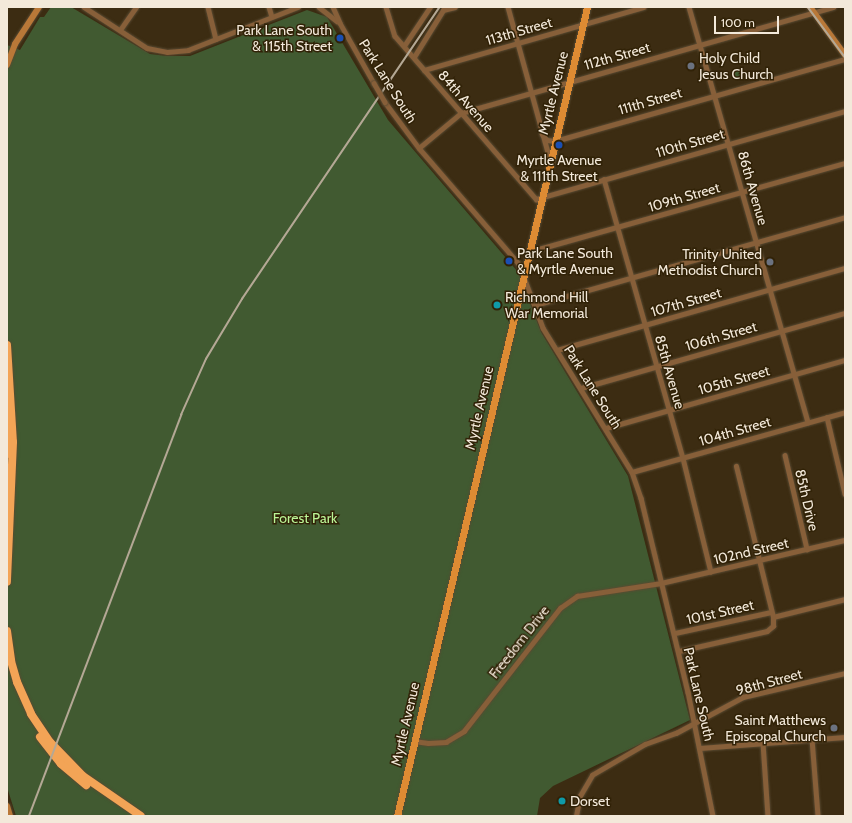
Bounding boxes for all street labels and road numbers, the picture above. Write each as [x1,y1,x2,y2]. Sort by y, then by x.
street label: 113th Street [484,14,554,48]
street label: Park Lane South [356,36,420,126]
street label: 112th Street [582,39,652,73]
street label: Myrtle Avenue [535,50,571,136]
street label: 84th Avenue [435,67,497,135]
street label: 111th Street [616,84,684,118]
street label: 110th Street [654,125,726,161]
street label: 86th Avenue [734,149,772,227]
street label: 109th Street [646,179,722,215]
street label: 107th Street [649,284,723,320]
street label: 106th Street [683,318,759,354]
street label: 85th Avenue [651,333,689,411]
street label: Park Lane South [561,342,625,432]
street label: 105th Street [696,362,772,398]
street label: Myrtle Avenue [461,365,497,451]
street label: 104th Street [697,413,773,449]
street label: 85th Drive [792,467,822,533]
street label: 102nd Street [712,534,790,568]
street label: 101st Street [685,596,755,628]
street label: Freedom Drive [485,602,553,682]
street label: Park Lane South [680,645,718,743]
street label: 98th Street [734,665,804,699]
street label: Myrtle Avenue [387,681,423,767]

